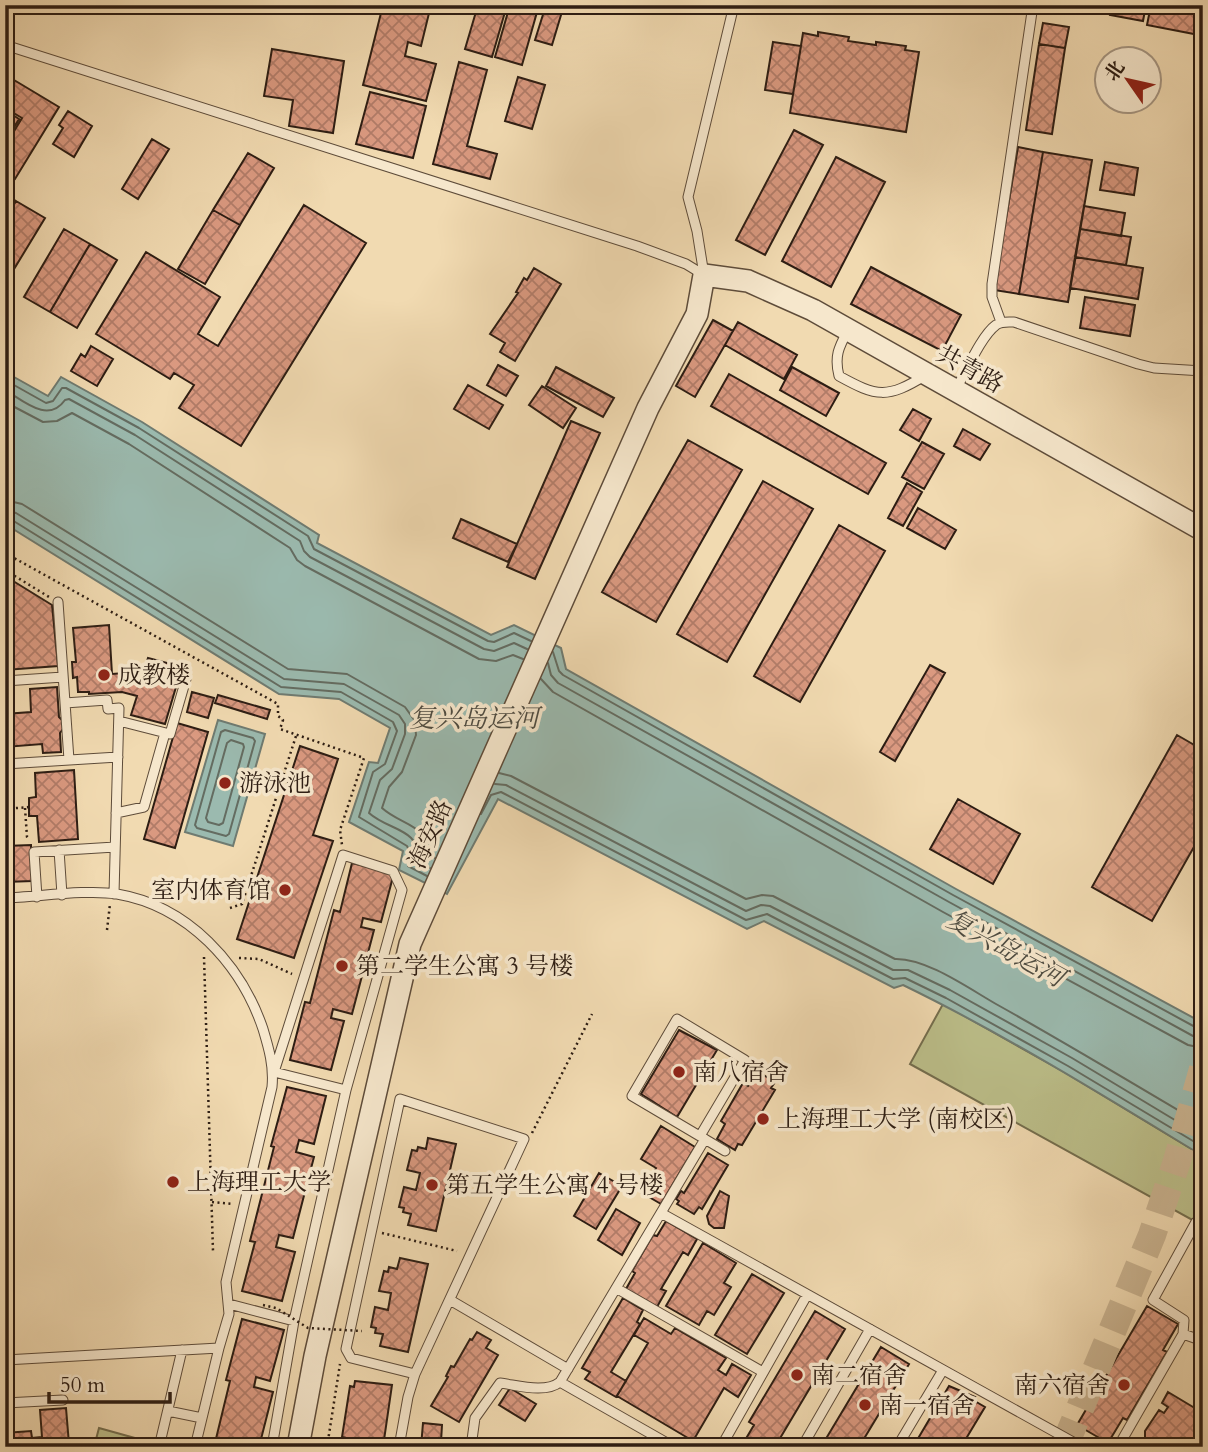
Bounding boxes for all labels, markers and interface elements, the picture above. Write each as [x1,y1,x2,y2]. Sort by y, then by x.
north arrow [1092,46,1162,116]
text: 北 [1099,56,1131,86]
street label: 共青路 [930,338,1009,401]
place label: 成教楼 [118,659,190,692]
marker: 成教楼 [96,667,112,683]
water label: 复兴岛运河 [409,701,543,736]
place label: 游泳池 [239,767,311,800]
marker: 游泳池 [217,775,233,791]
street label: 海安路 [401,795,460,874]
place label: 室内体育馆 [151,874,271,907]
marker: 室内体育馆 [277,882,293,898]
water label: 复兴岛运河 [940,902,1075,997]
place label: 第二学生公寓 3 号楼 [356,950,573,983]
marker: 第二学生公寓 3 号楼 [334,958,350,974]
place label: 南八宿舍 [693,1056,789,1089]
marker: 南八宿舍 [671,1064,687,1080]
place label: 上海理工大学 (南校区) [777,1103,1015,1136]
marker: 上海理工大学 (南校区) [755,1111,771,1127]
place label: 上海理工大学 [187,1166,331,1199]
place label: 第五学生公寓 4 号楼 [446,1169,663,1202]
marker: 上海理工大学 [165,1174,181,1190]
marker: 第五学生公寓 4 号楼 [424,1177,440,1193]
place label: 南二宿舍 [811,1359,907,1392]
scale bar [49,1361,170,1405]
marker: 南二宿舍 [789,1367,805,1383]
place label: 南六宿舍 [1014,1369,1110,1402]
text: 50 m [60,1371,105,1400]
marker: 南六宿舍 [1116,1377,1132,1393]
place label: 南一宿舍 [879,1389,975,1422]
marker: 南一宿舍 [857,1397,873,1413]

